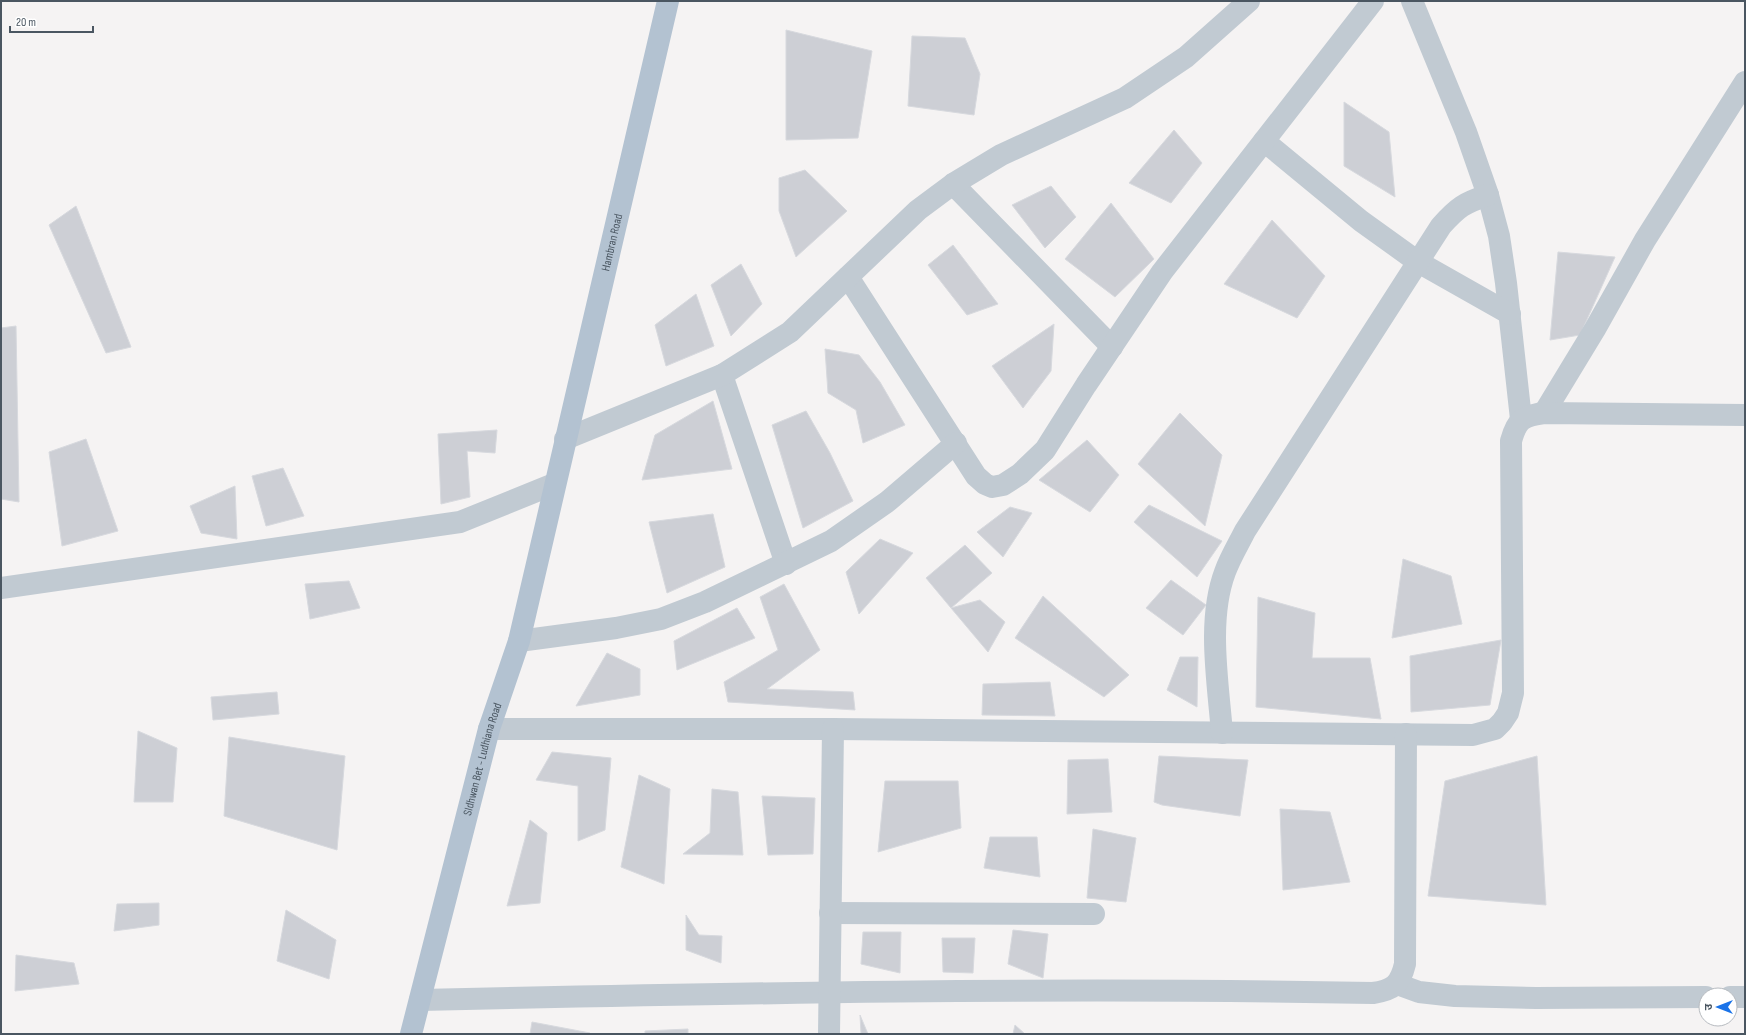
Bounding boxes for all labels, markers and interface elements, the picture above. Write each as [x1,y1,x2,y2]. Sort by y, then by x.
scale bar [10,8,93,34]
text: 20 m [16,15,36,30]
street label: Hambran Road [598,212,626,273]
street label: SIdhwan Bet - Ludhiana Road [460,701,505,817]
north arrow [1698,987,1738,1027]
text: उ [1702,1003,1715,1010]

